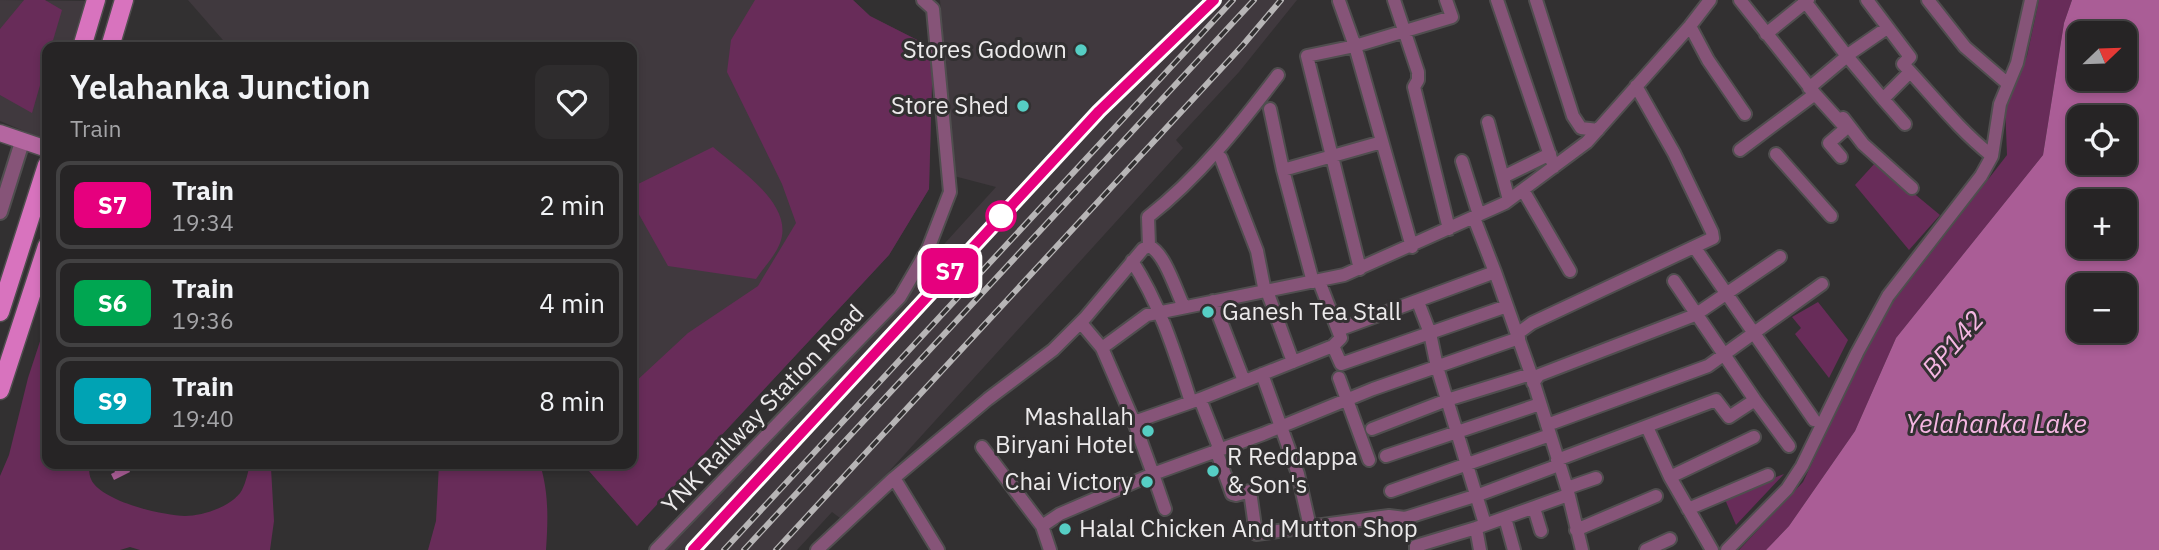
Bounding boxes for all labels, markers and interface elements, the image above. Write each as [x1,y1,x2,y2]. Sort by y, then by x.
north arrow [2067,21,2137,91]
map controls [2067,21,2137,343]
place label: Stores Godown [903,33,1067,65]
marker: Stores Godown [1073,42,1089,58]
text: Yelahanka Junction [70,65,371,108]
button: heart [535,65,609,139]
place label: Store Shed [891,89,1009,121]
marker: Store Shed [1015,98,1031,114]
button: locate [2067,105,2137,175]
text: Train [70,113,122,143]
text: Train [172,173,234,207]
text: 2 min [539,188,605,222]
text: S7 [98,189,127,221]
button: + [2067,189,2137,259]
unlabelled marker [986,201,1016,231]
text: 19:34 [172,207,234,237]
line badge: S7 [918,248,982,294]
text: S7 [935,255,965,287]
text: Train [172,271,234,305]
button: − [2067,273,2137,343]
text: 4 min [539,286,605,320]
text: S6 [98,287,127,319]
place label: Ganesh Tea Stall [1222,295,1401,327]
street label: YNK Railway Station Road [654,297,871,520]
water label: BP142 [1914,303,1991,384]
marker: Ganesh Tea Stall [1200,304,1216,320]
text: 19:36 [172,305,234,335]
text: Train [172,369,234,403]
text: 8 min [539,384,605,418]
text: S9 [98,385,127,417]
place label: Mashallah Biryani Hotel [995,400,1134,460]
text: 19:40 [172,403,234,433]
water label: Yelahanka Lake [1905,406,2087,440]
marker: Mashallah Biryani Hotel [1140,423,1156,439]
place label: R Reddappa & Son's [1227,440,1358,500]
marker: R Reddappa & Son's [1205,463,1221,479]
place label: Chai Victory [1005,465,1133,497]
marker: Chai Victory [1139,474,1155,490]
place label: Halal Chicken And Mutton Shop [1079,512,1418,544]
marker: Halal Chicken And Mutton Shop [1057,521,1073,537]

